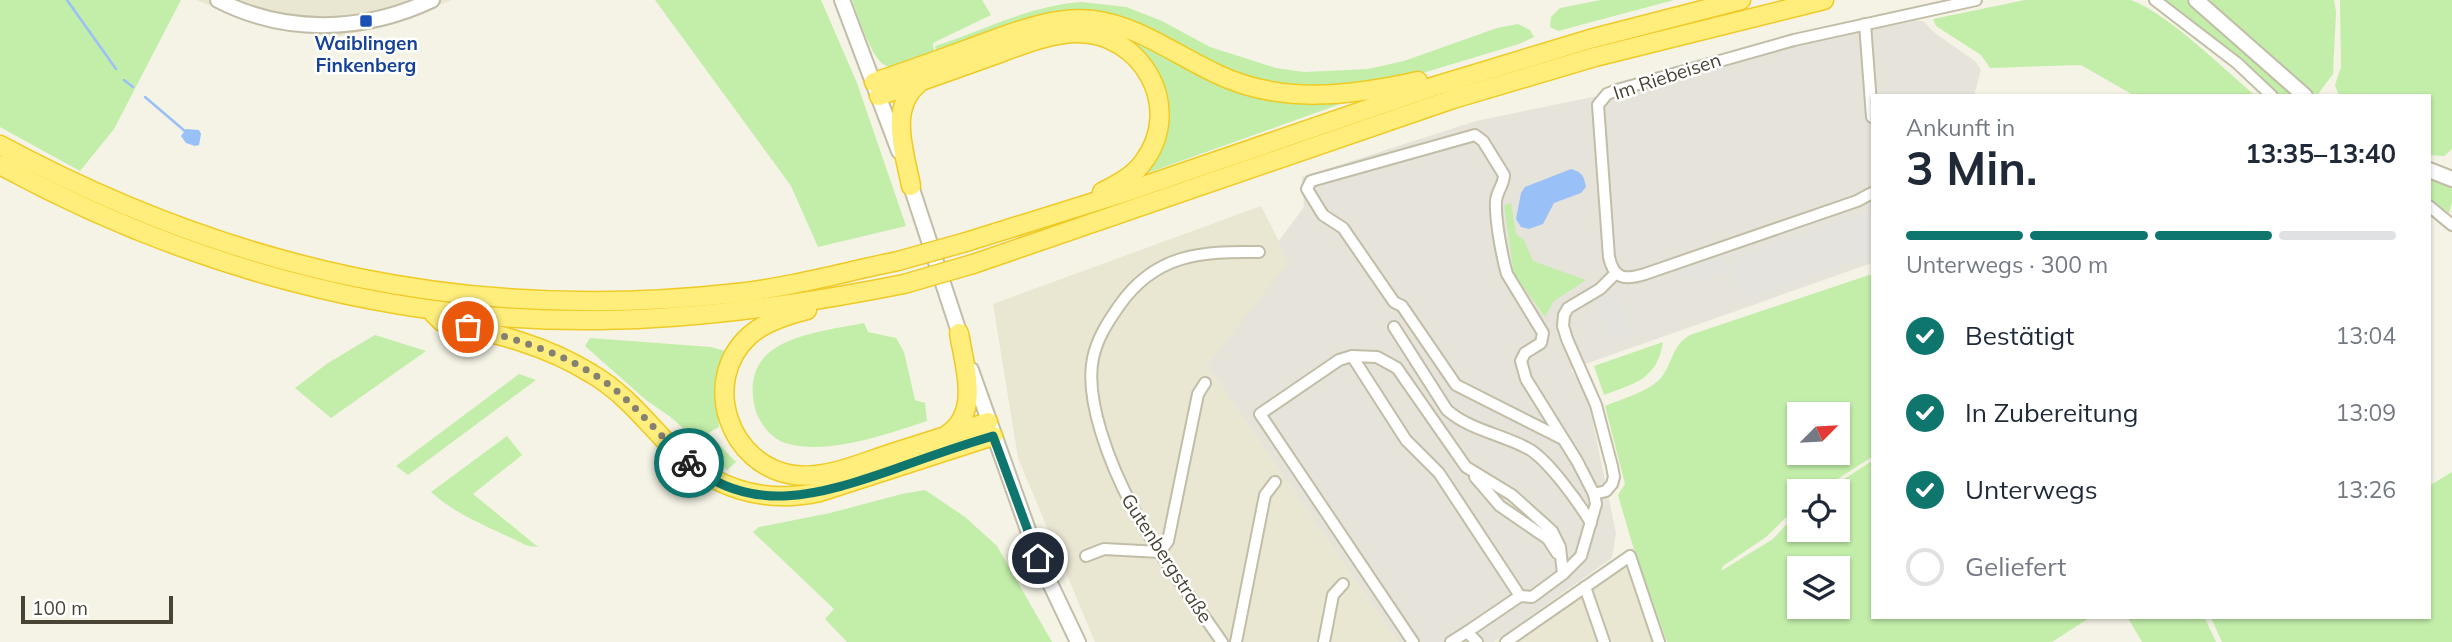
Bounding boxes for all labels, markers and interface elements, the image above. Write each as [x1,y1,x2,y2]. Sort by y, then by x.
marker: Waiblingen Finkenberg [358,13,374,29]
place label: Waiblingen Finkenberg [314,31,418,77]
street label: Im Riebeisen [1610,47,1724,105]
text: Ankunft in [1906,113,2015,142]
text: 13:35–13:40 [2245,137,2396,170]
text: 3 Min. [1906,139,2037,197]
text: Unterwegs · 300 m [1906,250,2108,279]
pin [438,297,498,357]
icon: bag [449,308,487,346]
icon: check [1906,317,1944,355]
text: Bestätigt [1965,319,2074,352]
text: 13:04 [2336,321,2396,350]
icon: check [1906,394,1944,432]
text: In Zubereitung [1965,396,2138,429]
text: 13:09 [2336,398,2396,427]
north arrow [1787,402,1850,466]
map controls [1787,402,1850,619]
courier [654,428,724,498]
icon: bike [670,444,708,482]
icon: check [1906,471,1944,509]
text: Unterwegs [1965,473,2098,506]
text: 13:26 [2336,475,2396,504]
button: locate [1787,479,1850,542]
street label: Gutenbergstraße [1116,489,1218,627]
pin [1008,528,1068,588]
icon: home [1019,539,1057,577]
text: Geliefert [1965,550,2066,583]
button: layers [1787,556,1850,619]
scale bar [21,593,173,625]
text: 100 m [32,596,88,620]

